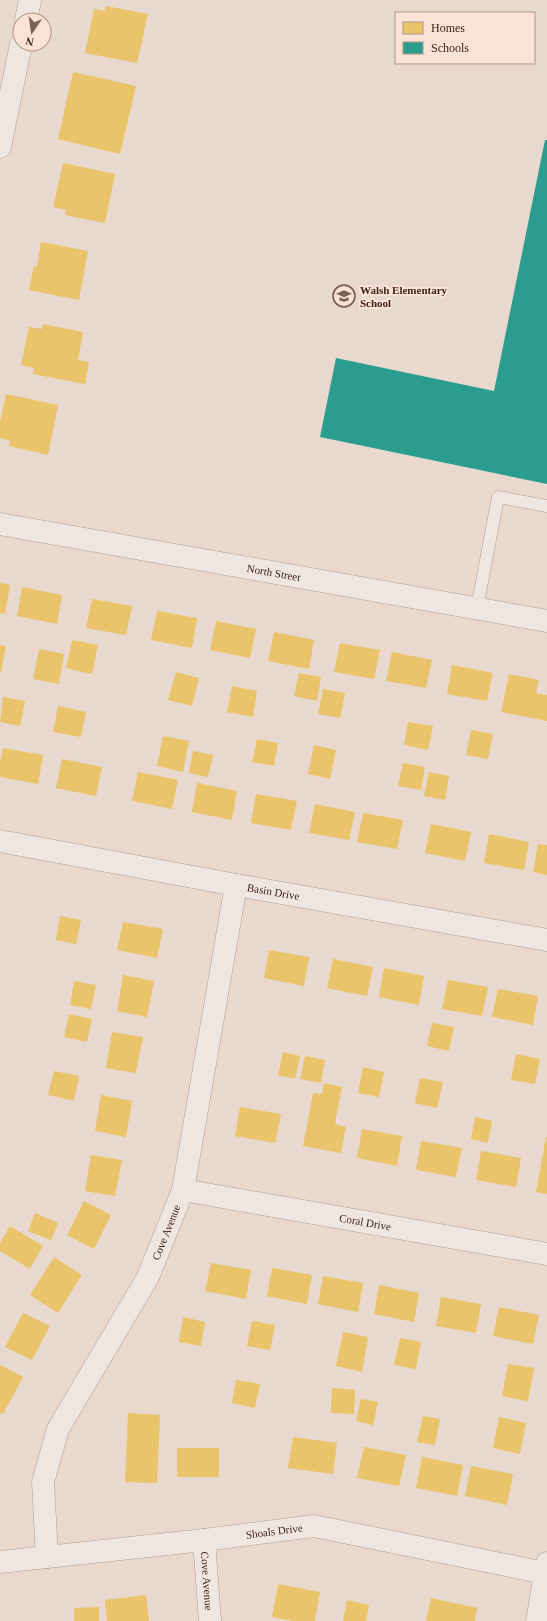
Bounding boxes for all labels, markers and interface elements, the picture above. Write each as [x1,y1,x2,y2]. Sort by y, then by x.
north arrow [12,12,52,52]
legend [395,12,535,64]
text: Homes [431,21,465,35]
text: N [24,35,35,48]
text: Schools [431,41,469,55]
school or university icon: Walsh Elementary School [331,283,357,309]
place label: Walsh Elementary School [360,284,448,309]
street label: North Street [246,562,301,583]
street label: Basin Drive [246,881,301,902]
street label: Cove Avenue [149,1203,183,1262]
street label: Coral Drive [338,1212,392,1232]
street label: Shoals Drive [245,1521,303,1541]
street label: Cove Avenue [199,1551,215,1611]

